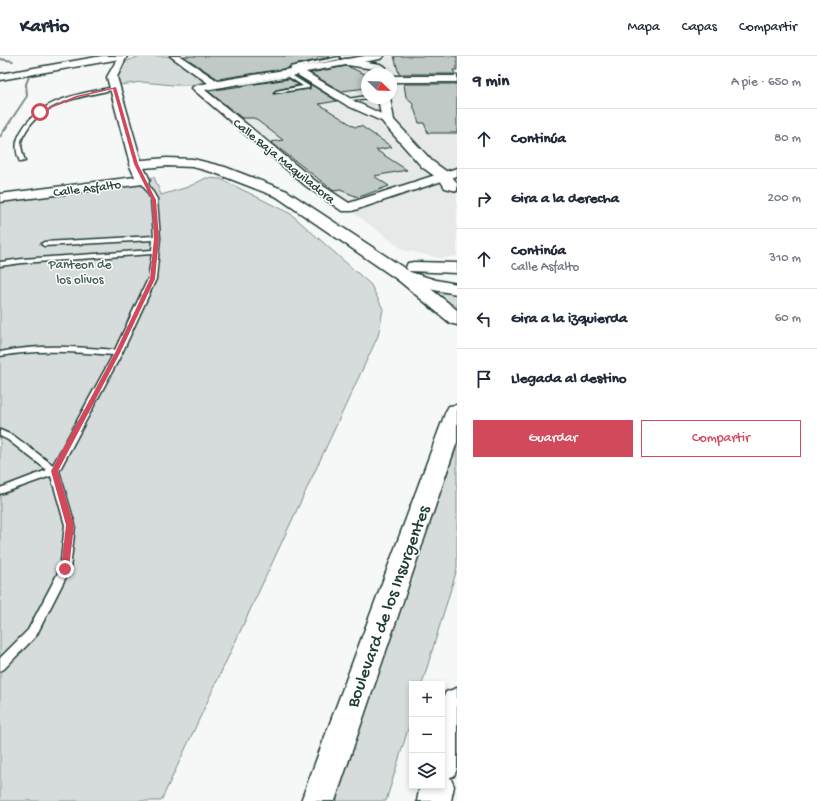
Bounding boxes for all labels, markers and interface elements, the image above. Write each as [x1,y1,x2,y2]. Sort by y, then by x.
text: Kartio [20,16,69,39]
text: Mapa [628,19,660,36]
text: Capas [682,19,717,36]
text: Compartir [739,19,797,36]
north arrow [361,68,397,104]
text: 9 min [473,72,509,92]
text: A pie · 650 m [731,75,801,90]
route start [31,103,49,121]
street label: Calle Baja Maquiladora [229,116,338,208]
icon: ahead [473,128,495,150]
text: Continúa [511,130,566,148]
text: 80 m [774,131,801,146]
street label: Calle Asfalto [52,178,122,201]
icon: right [473,188,495,210]
text: Gira a la derecha [511,190,619,208]
text: 200 m [768,191,801,206]
text: Continúa [511,242,566,260]
icon: ahead [473,248,495,270]
text: 310 m [769,251,801,266]
park label: Panteon de los olivos [48,258,112,288]
text: Calle Asfalto [511,260,579,275]
icon: left [473,308,495,330]
text: Gira a la izquierda [511,310,627,328]
text: 60 m [775,311,801,326]
icon: arrive [473,368,495,390]
text: Llegada al destino [511,370,627,388]
button: Guardar [473,420,633,457]
button: Compartir [641,420,801,457]
street label: Boulevard de los Insurgentes [343,502,436,712]
route end [56,560,74,578]
map controls [409,681,445,789]
button: + [409,681,445,717]
button: − [409,717,445,753]
button: layers [409,753,445,789]

